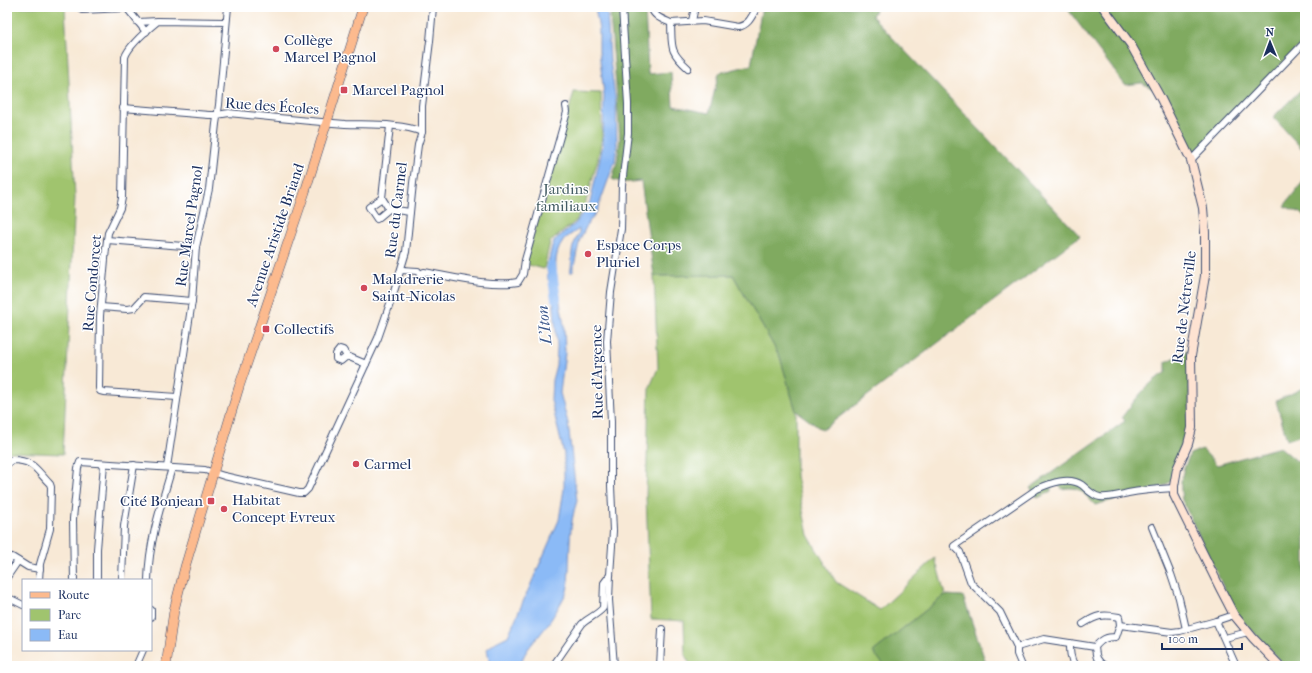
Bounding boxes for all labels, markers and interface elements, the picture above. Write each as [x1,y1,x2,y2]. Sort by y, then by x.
north arrow [1250,22,1290,62]
text: N [1266,26,1275,39]
place label: Collège Marcel Pagnol [284,31,377,66]
marker: Collège Marcel Pagnol [271,44,281,54]
place label: Marcel Pagnol [352,81,445,99]
marker: Marcel Pagnol [339,85,349,95]
street label: Rue des Écoles [224,94,320,118]
street label: Avenue Aristide Briand [242,160,308,310]
street label: Rue du Carmel [381,161,411,259]
street label: Rue Marcel Pagnol [172,164,206,288]
park label: Jardins familiaux [536,180,596,215]
street label: Rue Condorcet [79,233,105,332]
place label: Espace Corps Pluriel [596,236,682,271]
marker: Espace Corps Pluriel [583,249,593,259]
street label: Rue de Nétreville [1168,249,1200,364]
place label: Maladrerie Saint-Nicolas [372,270,456,305]
marker: Maladrerie Saint-Nicolas [359,283,369,293]
water label: L'Iton [532,304,556,347]
place label: Collectifs [274,320,335,338]
marker: Collectifs [261,324,271,334]
street label: Rue d'Argence [587,324,607,419]
place label: Carmel [364,455,411,473]
marker: Carmel [351,459,361,469]
place label: Habitat Concept Evreux [232,491,336,526]
place label: Cité Bonjean [120,492,203,510]
marker: Cité Bonjean [206,496,216,506]
marker: Habitat Concept Evreux [219,504,229,514]
legend [22,579,152,651]
text: Route [58,588,90,602]
text: Parc [58,608,81,622]
scale bar [1162,625,1242,651]
text: Eau [58,628,78,642]
text: 100 m [1168,632,1198,646]

